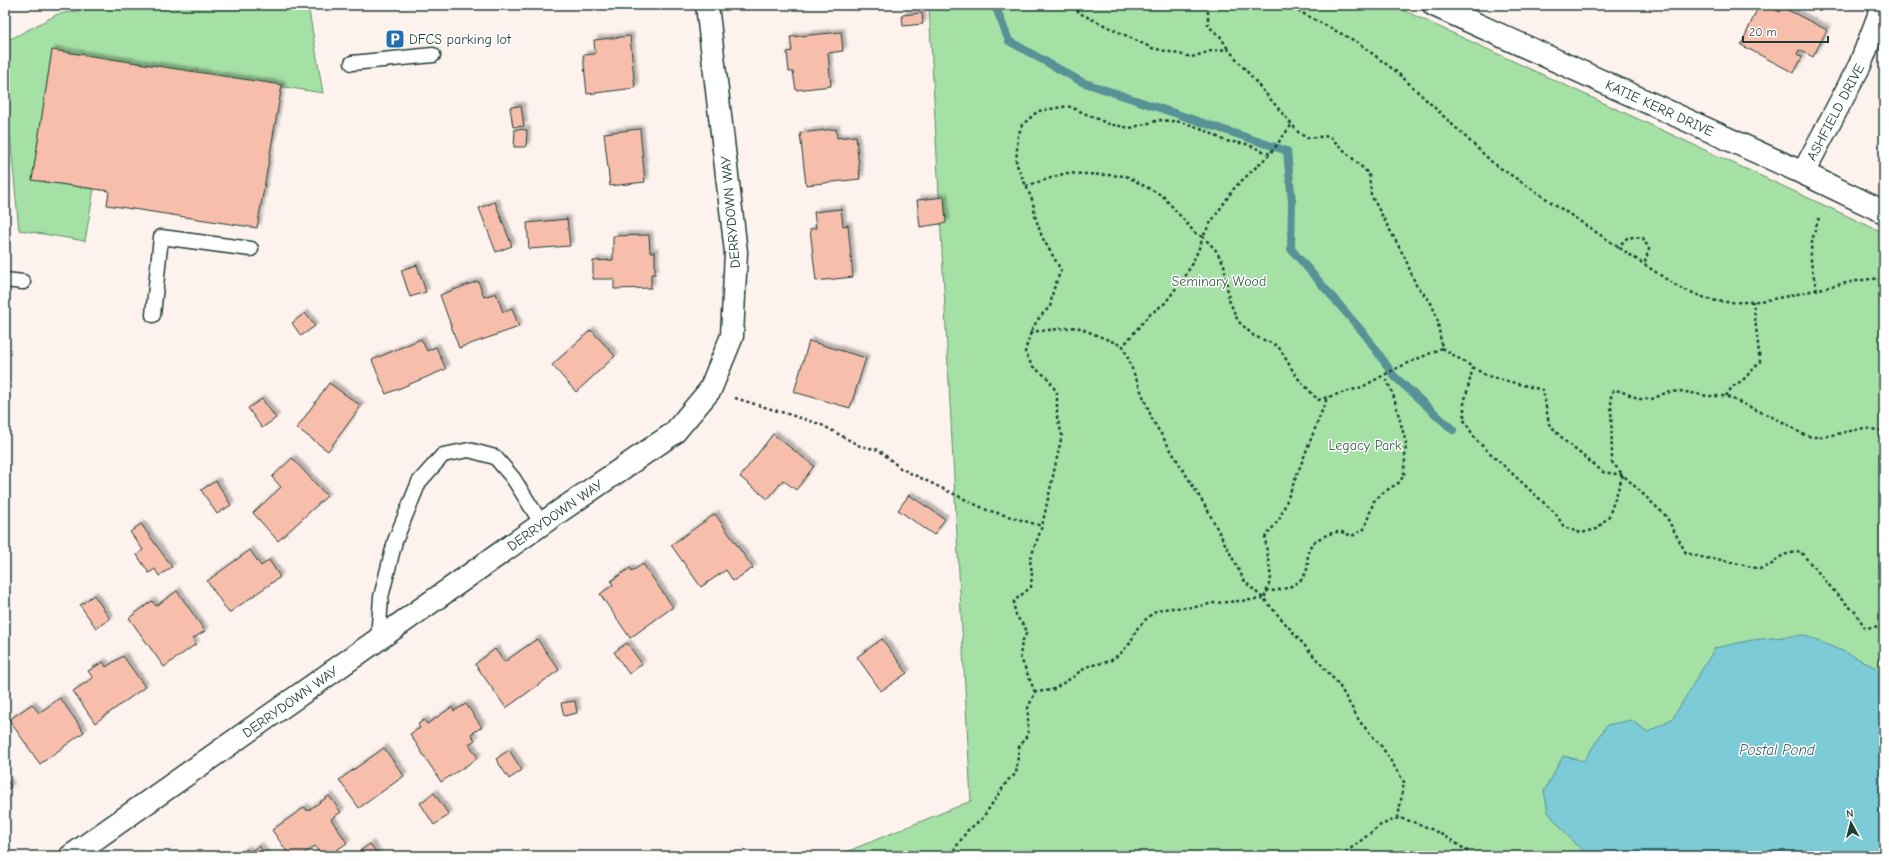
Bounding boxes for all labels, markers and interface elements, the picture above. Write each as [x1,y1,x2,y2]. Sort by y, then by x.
scale bar [1743,18,1828,44]
text: 20 m [1749,25,1777,39]
parking icon: DFCS parking lot [384,28,406,50]
place label: DFCS parking lot [409,31,512,48]
street label: ASHFIELD DRIVE [1803,61,1868,164]
street label: KATIE KERR DRIVE [1603,76,1716,140]
street label: DERRYDOWN WAY [717,154,744,269]
park label: Seminary Wood [1172,273,1266,290]
park label: Legacy Park [1329,437,1402,454]
street label: DERRYDOWN WAY [504,476,607,555]
street label: DERRYDOWN WAY [239,662,342,741]
water label: Postal Pond [1739,741,1816,759]
north arrow [1831,803,1871,843]
text: N [1845,807,1854,820]

